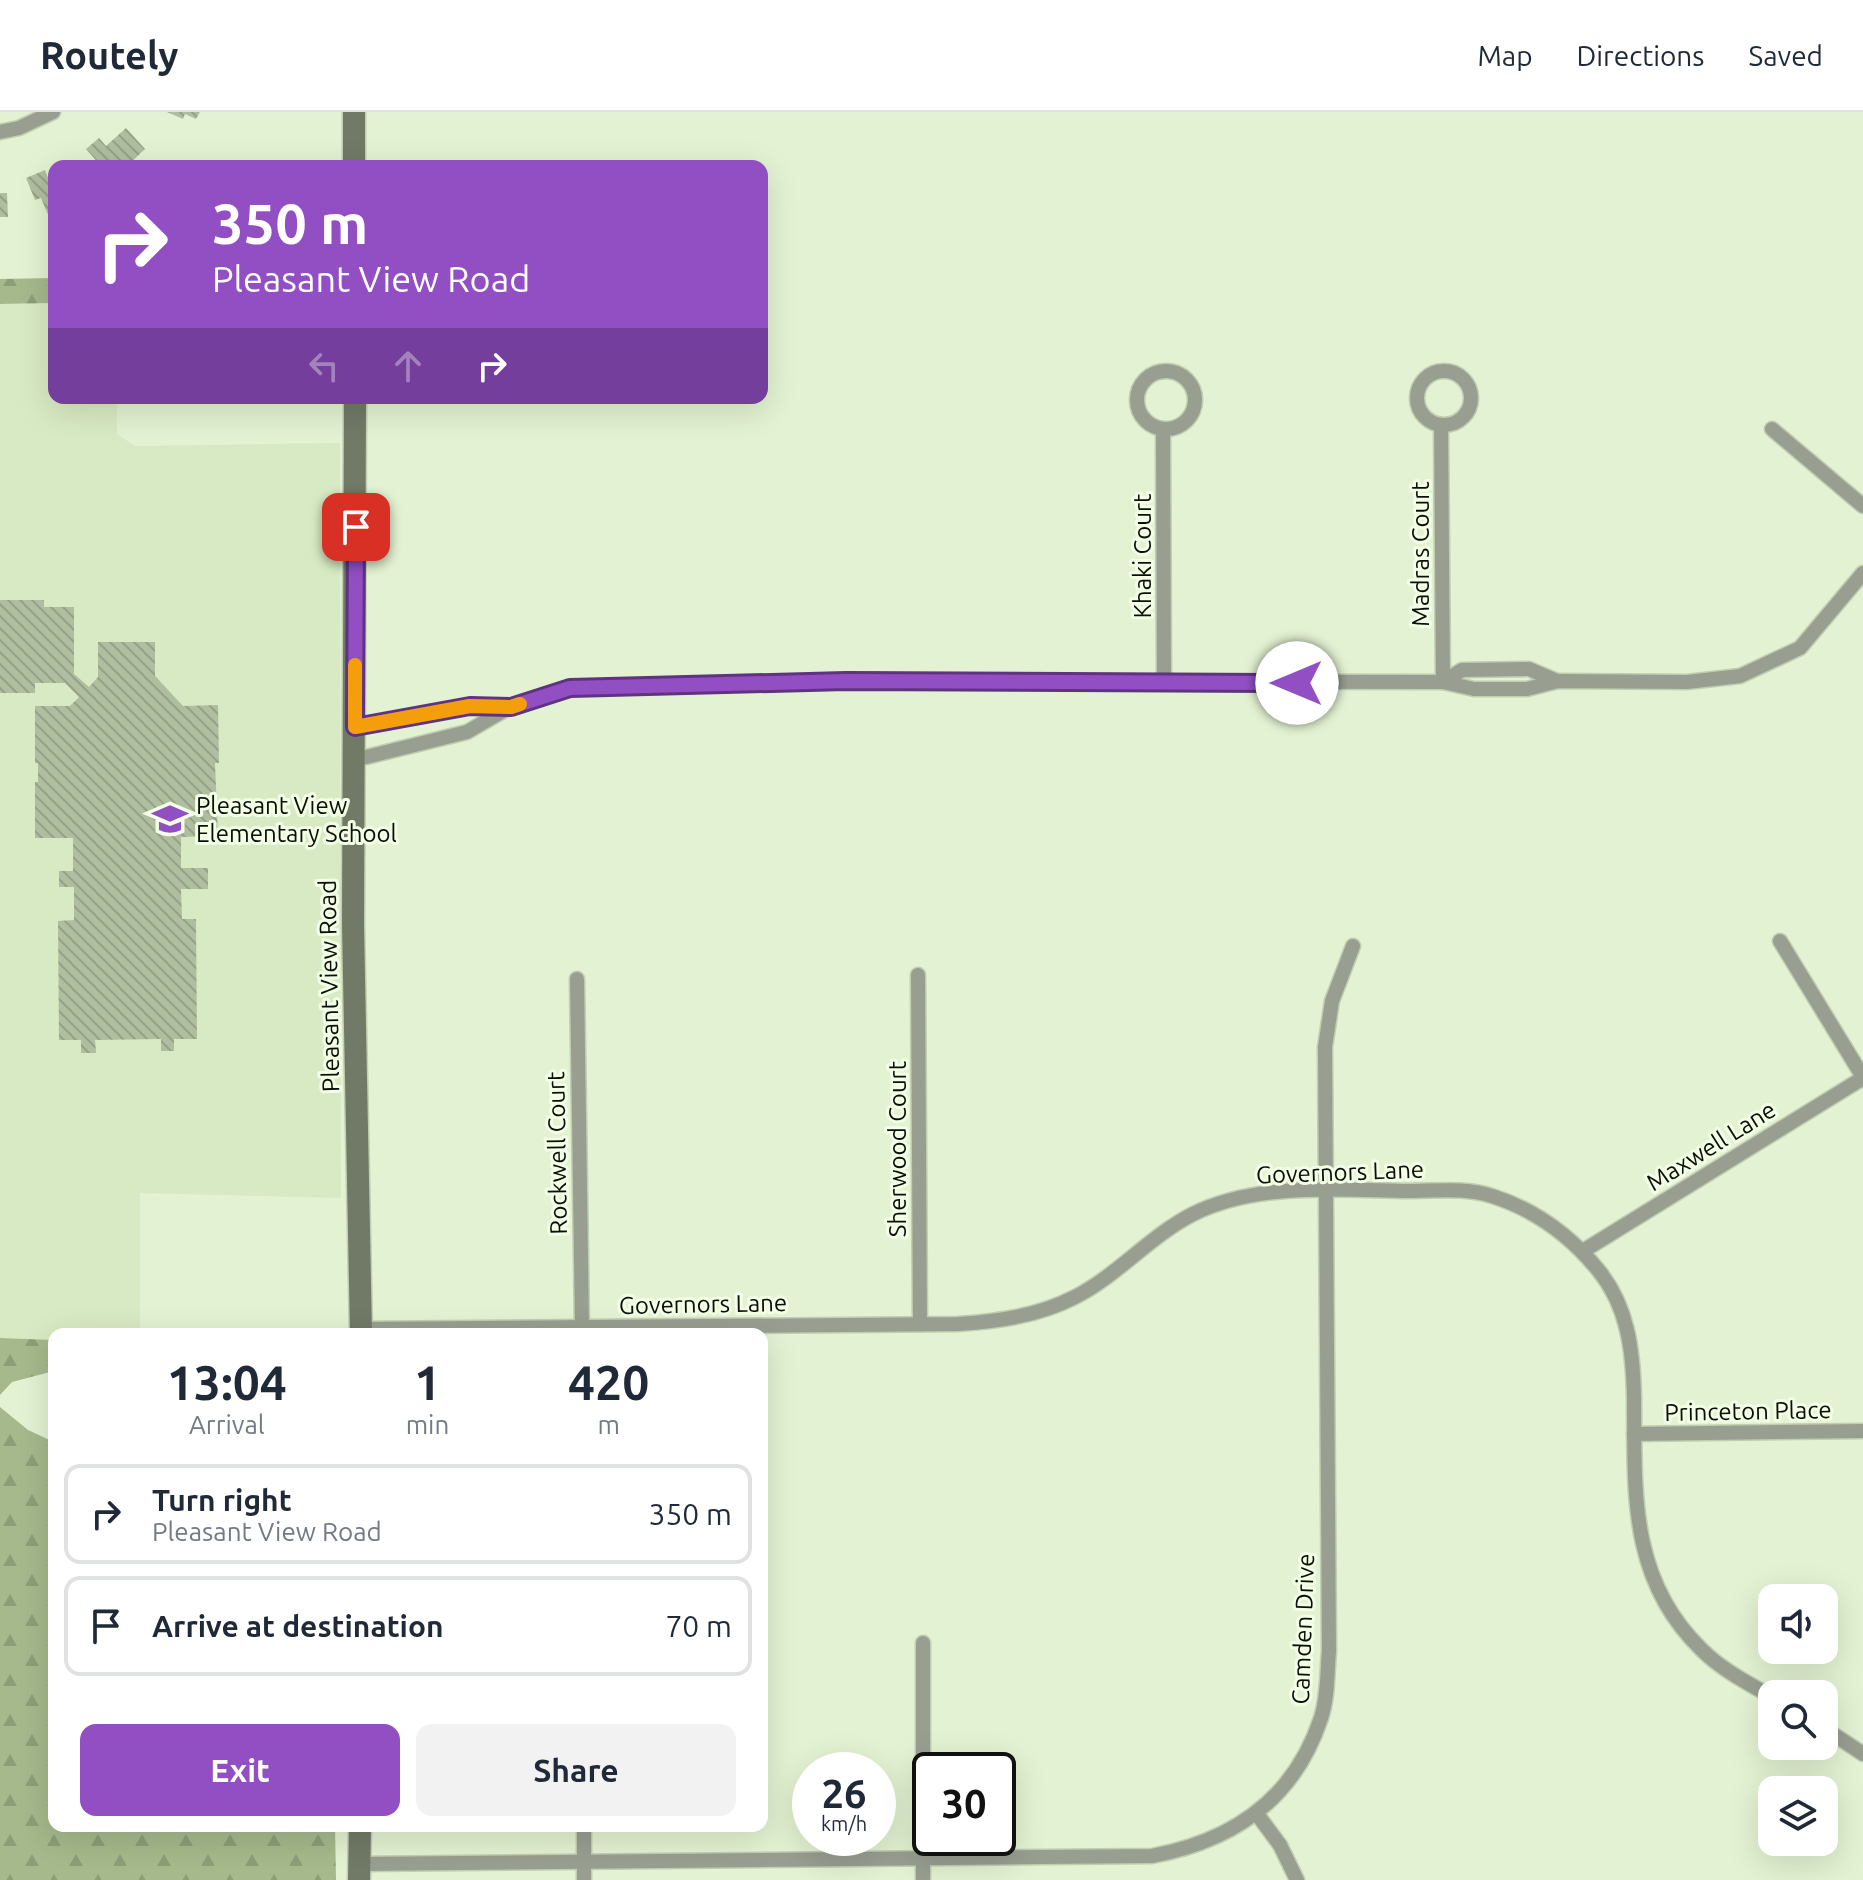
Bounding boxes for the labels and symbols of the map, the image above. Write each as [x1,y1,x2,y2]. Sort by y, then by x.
street label: Madras Court [1407,481,1434,627]
pin [322,493,390,561]
street label: Khaki Court [1129,493,1156,619]
position arrow [1255,641,1339,725]
place label: Pleasant View Elementary School [196,792,397,847]
school or university icon: Pleasant View Elementary School [151,800,189,838]
street label: Pleasant View Road [314,880,344,1092]
street label: Sherwood Court [884,1060,911,1237]
street label: Rockwell Court [542,1071,572,1235]
street label: Maxwell Lane [1642,1096,1780,1196]
street label: Governors Lane [1255,1156,1425,1188]
street label: Governors Lane [619,1289,787,1319]
street label: Princeton Place [1664,1396,1832,1426]
street label: Camden Drive [1287,1553,1319,1705]
speed limit sign: 30 [912,1752,1016,1856]

